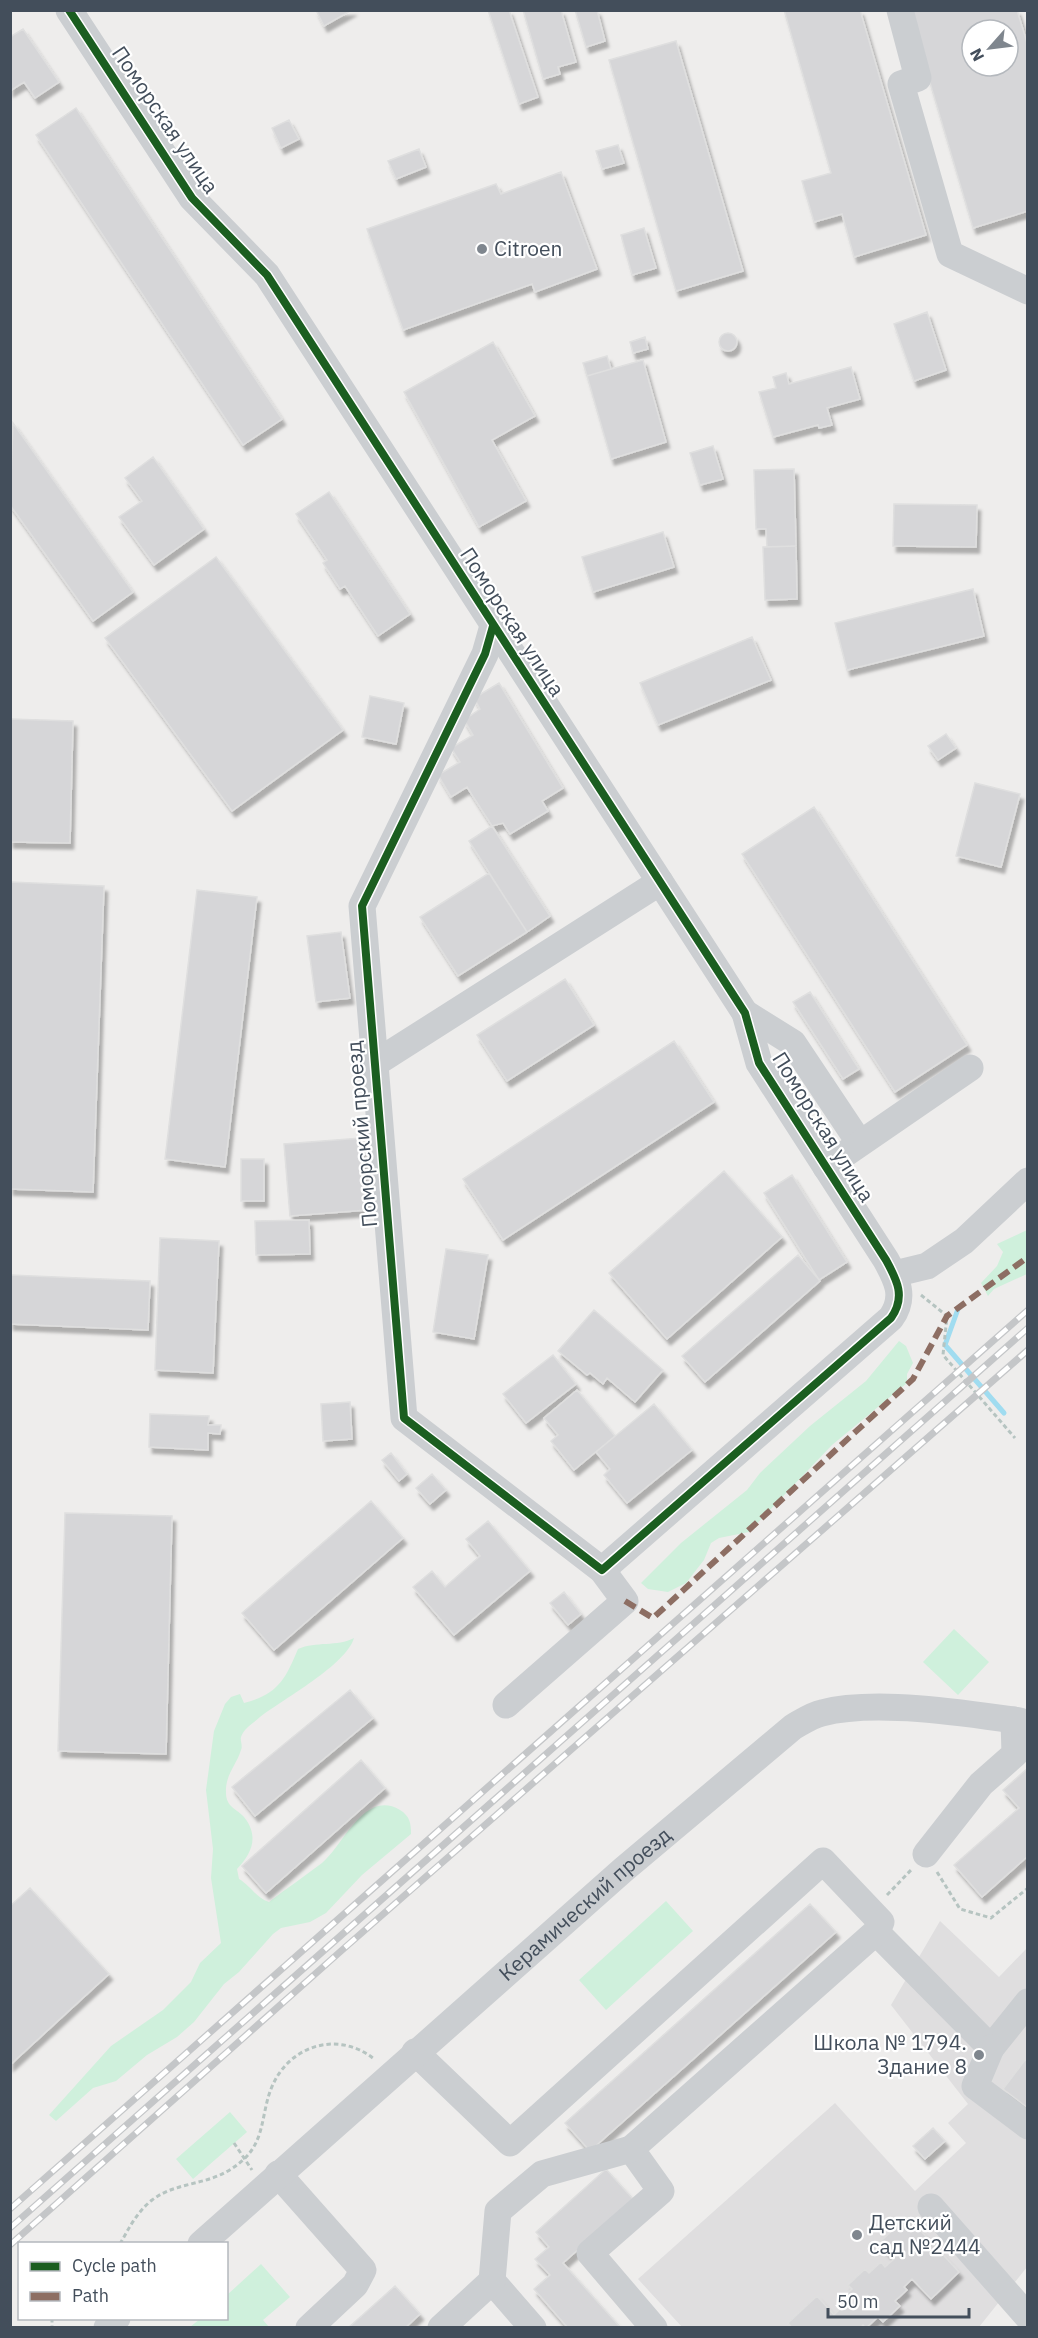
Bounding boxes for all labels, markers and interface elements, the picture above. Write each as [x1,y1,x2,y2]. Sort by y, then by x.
north arrow [960,18,1020,78]
street label: Поморская улица [106,40,226,199]
text: N [965,45,988,65]
place label: Citroen [494,234,562,262]
marker: Citroen [475,242,489,256]
street label: Поморская улица [454,542,572,701]
street label: Поморский проезд [339,1040,383,1229]
street label: Поморская улица [766,1046,881,1207]
street label: Керамический проезд [492,1820,677,1987]
place label: Школа № 1794. Здание 8 [813,2028,967,2080]
marker: Школа № 1794. Здание 8 [972,2048,986,2062]
place label: Детский сад №2444 [869,2208,981,2260]
marker: Детский сад №2444 [850,2228,864,2242]
legend [18,2242,228,2320]
text: Cycle path [72,2254,157,2277]
scale bar [828,2281,969,2319]
text: Path [72,2284,109,2307]
text: 50 m [837,2290,879,2313]

